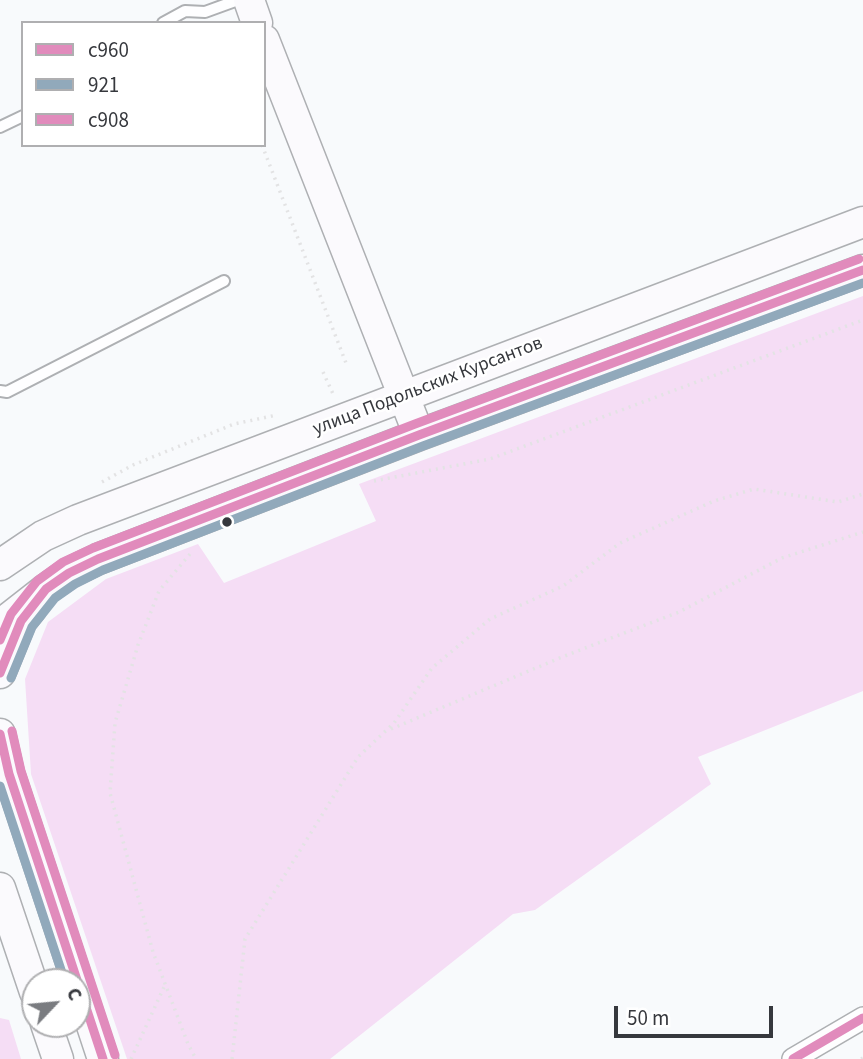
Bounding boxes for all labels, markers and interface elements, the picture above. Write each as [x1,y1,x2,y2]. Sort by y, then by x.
legend [21,21,266,147]
text: с960 [88,35,129,65]
text: 921 [88,70,119,100]
text: с908 [88,105,129,135]
street label: улица Подольских Курсантов [310,333,546,441]
unlabelled marker [220,515,234,529]
north arrow [21,968,91,1038]
text: С [59,984,88,1005]
scale bar [618,992,777,1036]
text: 50 m [627,1003,669,1033]

